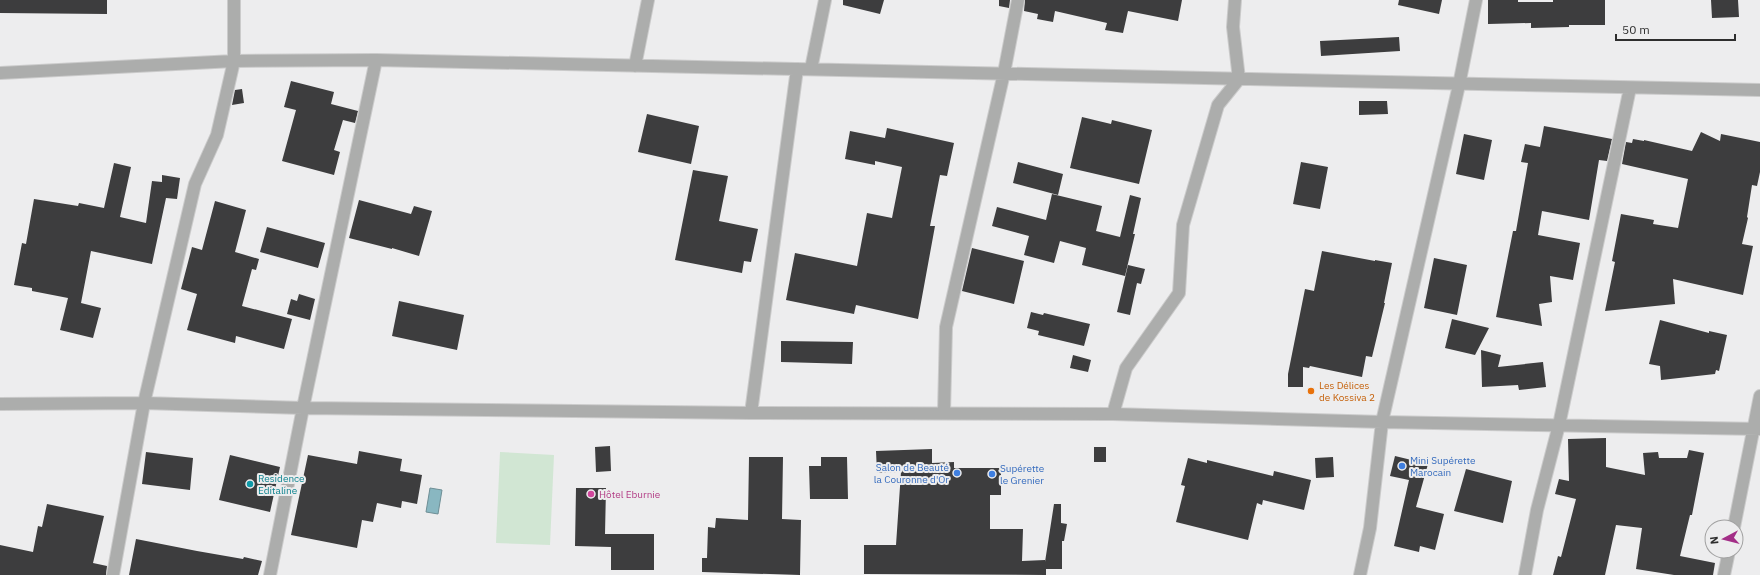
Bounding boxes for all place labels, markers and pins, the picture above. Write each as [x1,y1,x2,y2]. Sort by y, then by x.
place label: Les Délices de Kossiva 2 [1319,379,1375,404]
marker: Les Délices de Kossiva 2 [1306,386,1316,396]
place label: Mini Supérette Marocain [1410,454,1476,479]
place label: Salon de Beauté la Couronne d'Or [874,461,949,486]
marker: Mini Supérette Marocain [1397,461,1407,471]
place label: Supérette le Grenier [1000,462,1045,487]
marker: Salon de Beauté la Couronne d'Or [952,468,962,478]
marker: Supérette le Grenier [987,469,997,479]
place label: Residence Editaline [258,472,305,497]
marker: Residence Editaline [245,479,255,489]
place label: Hôtel Eburnie [599,488,661,501]
marker: Hôtel Eburnie [586,489,596,499]

